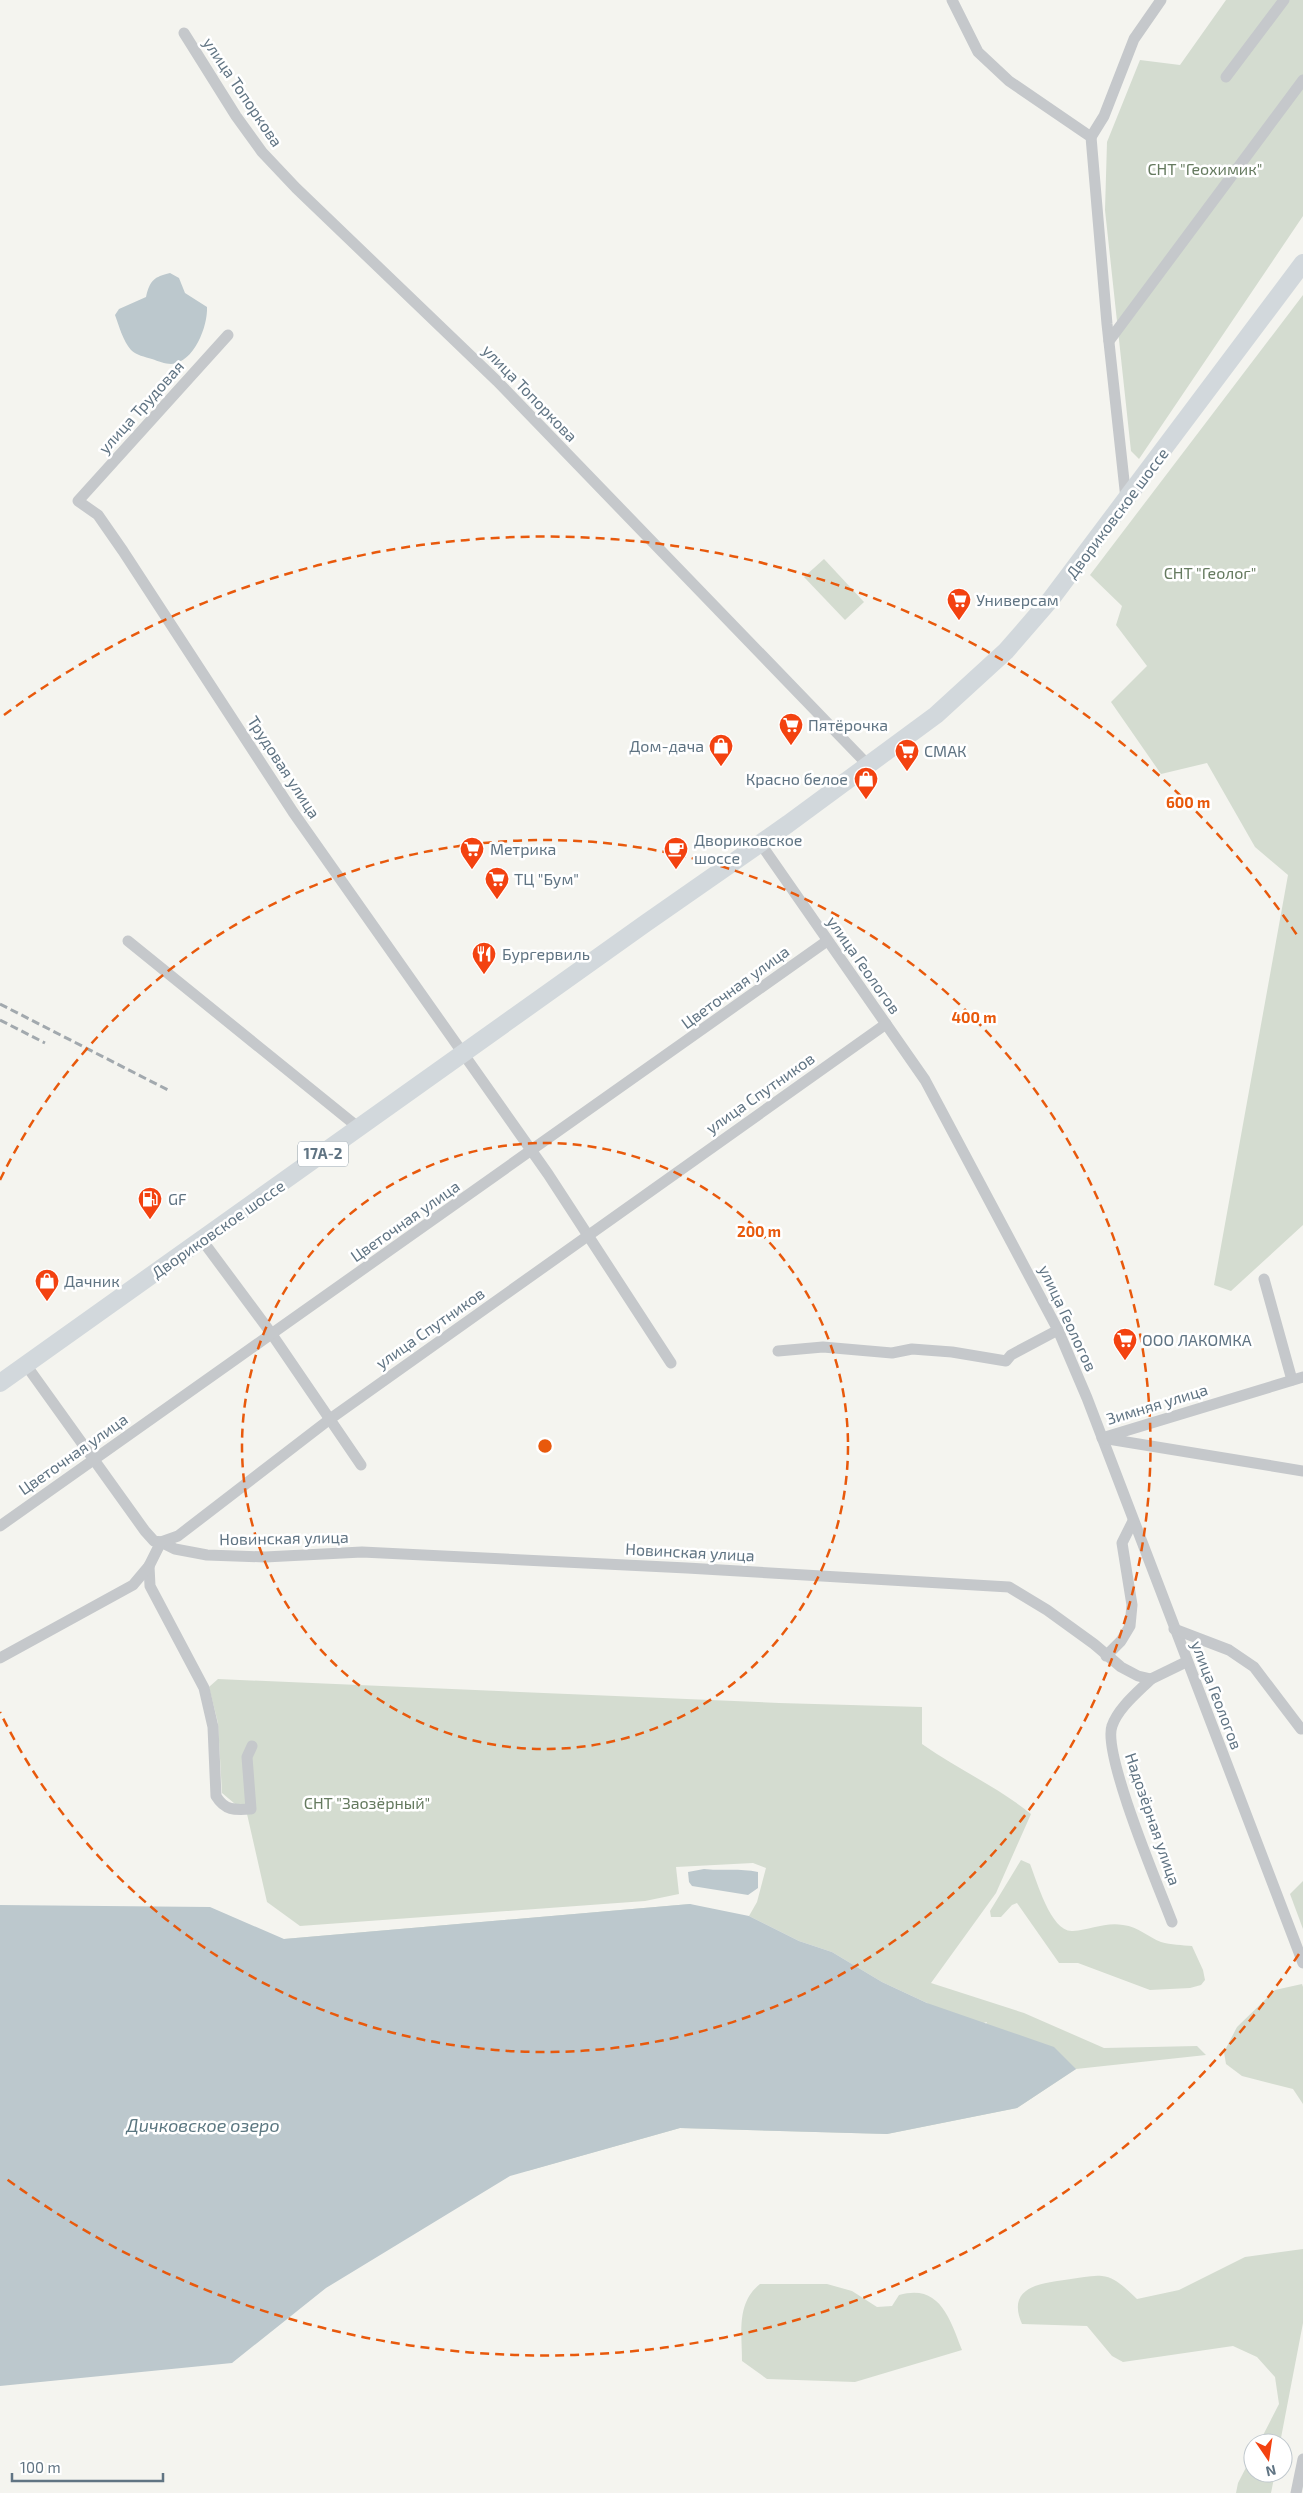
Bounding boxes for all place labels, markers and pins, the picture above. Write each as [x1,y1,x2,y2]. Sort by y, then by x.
supermarket icon: Универсам [946,587,972,621]
place label: Универсам [976,590,1059,609]
supermarket icon: Пятёрочка [778,712,804,746]
place label: Пятёрочка [808,715,888,734]
shop icon: Дом-дача [708,733,734,767]
place label: Дом-дача [629,736,704,755]
supermarket icon: СМАК [894,738,920,772]
place label: СМАК [924,741,967,760]
shop icon: Красно белое [853,766,879,800]
place label: Красно белое [746,769,848,788]
place label: Двориковское шоссе [694,830,802,867]
supermarket icon: Метрика [459,836,485,870]
cafe icon: Двориковское шоссе [663,836,689,870]
place label: Метрика [490,839,556,858]
supermarket icon: ТЦ "Бум" [484,866,510,900]
place label: ТЦ "Бум" [514,869,579,889]
restaurant icon: Бургервиль [471,941,497,975]
place label: Бургервиль [502,944,590,964]
fuel station icon: GF [137,1186,163,1220]
place label: GF [168,1189,187,1208]
shop icon: Дачник [34,1268,60,1302]
place label: Дачник [64,1271,120,1290]
supermarket icon: ООО ЛАКОМКА [1112,1327,1138,1361]
place label: ООО ЛАКОМКА [1142,1330,1252,1349]
centre of rings [536,1437,554,1455]

